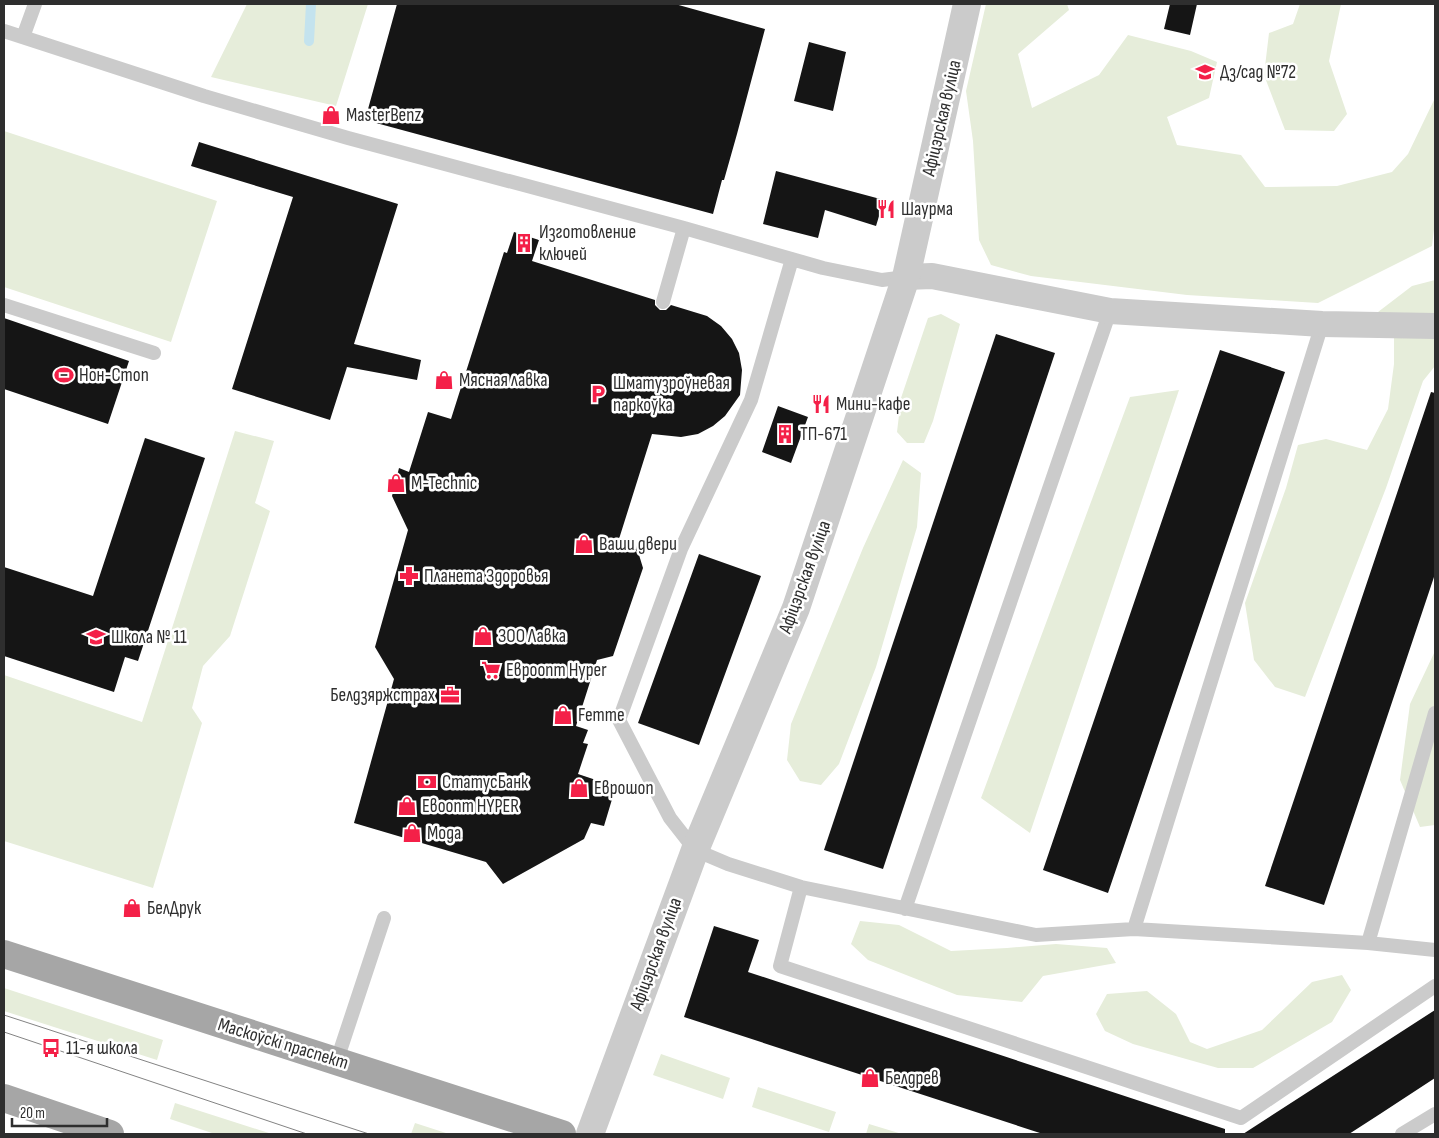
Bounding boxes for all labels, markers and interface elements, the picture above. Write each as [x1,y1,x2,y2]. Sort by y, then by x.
street label: Афіцэрская вуліца [917,58,967,179]
school or university icon: Дз/сад №72 [1194,61,1216,83]
place label: Дз/сад №72 [1220,61,1296,84]
shop icon: MasterBenz [320,104,342,126]
place label: MasterBenz [346,104,421,127]
restaurant icon: Шаурма [875,198,897,220]
place label: Шаурма [901,198,953,221]
place label: Изготовление ключей [539,221,636,266]
building icon: Изготовление ключей [513,232,535,254]
sports icon: Нон-Стоп [53,364,75,386]
place label: Нон-Стоп [79,364,149,387]
shop icon: Мясная лавка [433,369,455,391]
place label: Мясная лавка [459,369,548,392]
place label: Шматузроўневая паркоўка [613,372,730,417]
parking icon: Шматузроўневая паркоўка [587,383,609,405]
restaurant icon: Мини-кафе [810,393,832,415]
place label: Мини-кафе [836,393,910,416]
building icon: ТП-671 [774,423,796,445]
place label: ТП-671 [800,423,847,446]
shop icon: M-Technic [385,472,407,494]
place label: M-Technic [411,472,477,495]
street label: Афіцэрская вуліца [774,517,836,637]
shop icon: Ваши двери [573,533,595,555]
place label: Ваши двери [599,533,677,556]
pharmacy icon: Планета Здоровья [398,565,420,587]
place label: Планета Здоровья [424,565,549,588]
shop icon: ЗОО Лавка [472,625,494,647]
place label: ЗОО Лавка [498,625,566,648]
school or university icon: Школа № 11 [85,626,107,648]
place label: Школа № 11 [111,626,187,649]
supermarket icon: Евроопт Hyper [480,659,502,681]
place label: Евроопт Hyper [506,659,607,682]
place label: Белдзяржстрах [330,684,435,707]
office icon: Белдзяржстрах [439,684,461,706]
shop icon: Femme [552,704,574,726]
place label: Femme [578,704,625,727]
bank icon: СтатусБанк [416,771,438,793]
place label: СтатусБанк [442,771,529,794]
shop icon: Еврошоп [568,777,590,799]
place label: Еврошоп [594,777,654,800]
shop icon: Евоопт HYPER [396,795,418,817]
place label: Евоопт HYPER [422,795,519,818]
shop icon: Мода [401,822,423,844]
place label: Мода [427,822,461,845]
street label: Афіцэрская вуліца [625,894,687,1014]
shop icon: БелДрук [121,897,143,919]
place label: БелДрук [147,897,202,920]
street label: Маскоўскі праспект [215,1013,351,1075]
bus stop icon: 11-я школа [40,1037,62,1059]
place label: 11-я школа [66,1037,138,1060]
shop icon: Белдрев [859,1067,881,1089]
place label: Белдрев [885,1067,939,1090]
scale bar [12,1096,108,1128]
text: 20 m [20,1104,45,1123]

